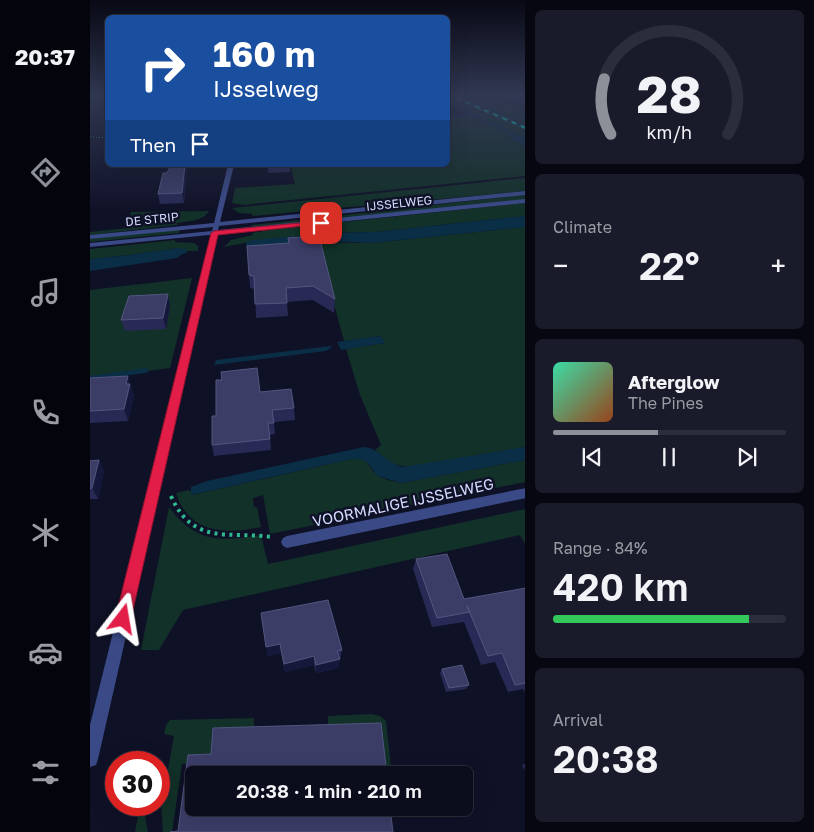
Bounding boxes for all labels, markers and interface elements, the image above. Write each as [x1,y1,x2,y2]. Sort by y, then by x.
text: 160 m [213,33,315,75]
icon: right [130,35,195,100]
text: 20:37 [15,43,75,70]
text: 28 [637,62,702,124]
text: IJsselweg [213,75,319,102]
text: km/h [647,121,692,143]
icon: arrive [186,130,214,158]
text: Then [130,133,176,156]
icon: directions [28,155,63,190]
street label: IJSSELWEG [365,192,433,214]
pin [300,202,342,244]
street label: DE STRIP [125,209,180,229]
icon: arrive [307,209,335,237]
text: Climate [553,217,612,237]
text: 22° [639,243,700,288]
text: − [553,249,568,282]
text: + [771,249,786,282]
icon: music [28,275,63,310]
text: Afterglow [628,370,719,393]
text: The Pines [628,393,703,413]
icon: phone [28,395,63,430]
icon: previous [578,443,606,471]
icon: pause [655,443,683,471]
icon: next [733,443,761,471]
street label: VOORMALIGE IJSSELWEG [311,474,495,530]
icon: climate [28,515,63,550]
text: Range · 84% [553,538,647,558]
text: 420 km [553,564,689,609]
position arrow [96,592,148,644]
icon: car [28,635,63,670]
text: Arrival [553,710,603,730]
text: 20:38 [553,736,659,781]
speed limit sign: 30 [105,751,170,816]
icon: filters [28,755,63,790]
text: 20:38 · 1 min · 210 m [236,779,422,802]

